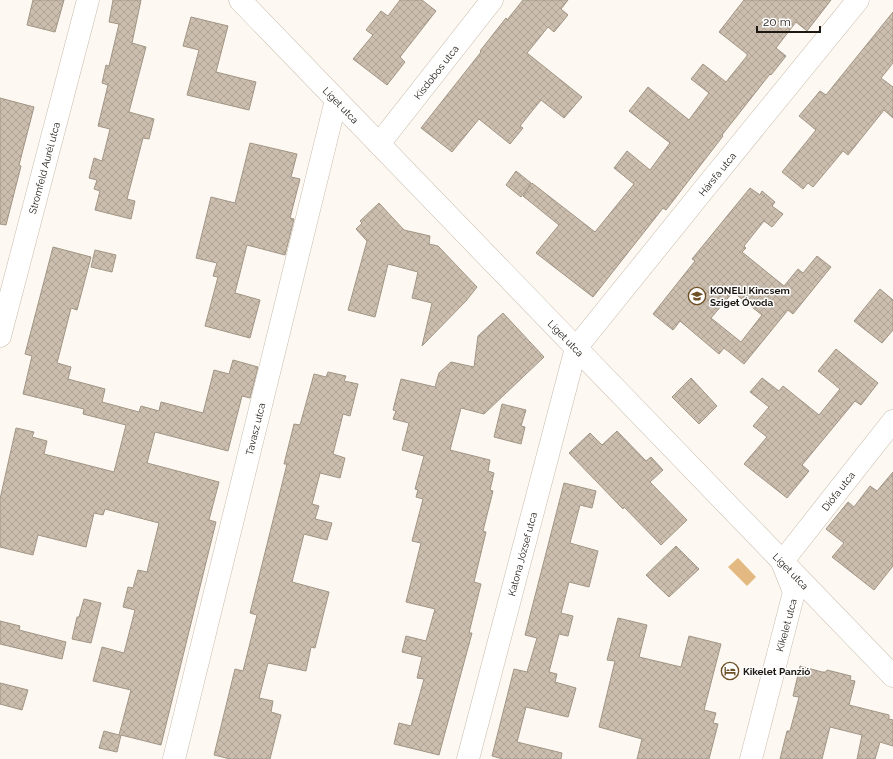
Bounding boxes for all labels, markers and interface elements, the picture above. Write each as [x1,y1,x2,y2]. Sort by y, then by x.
scale bar [757,8,820,34]
text: 20 m [763,15,791,29]
street label: Kisdobos utca [412,43,461,101]
street label: Liget utca [321,85,361,126]
street label: Stromfeld Aurél utca [27,121,62,215]
street label: Hársfa utca [697,150,738,198]
place label: KONELI Kincsem Sziget Óvoda [710,285,790,308]
school or university icon: KONELI Kincsem Sziget Óvoda [687,286,707,306]
street label: Liget utca [546,318,586,359]
street label: Tavasz utca [244,402,267,456]
street label: Diófa utca [820,470,857,513]
street label: Katona József utca [506,511,539,597]
street label: Liget utca [771,551,811,592]
street label: Kikelet utca [774,598,799,653]
hotel icon: Kikelet Panzió [720,661,740,681]
place label: Kikelet Panzió [743,666,810,677]

